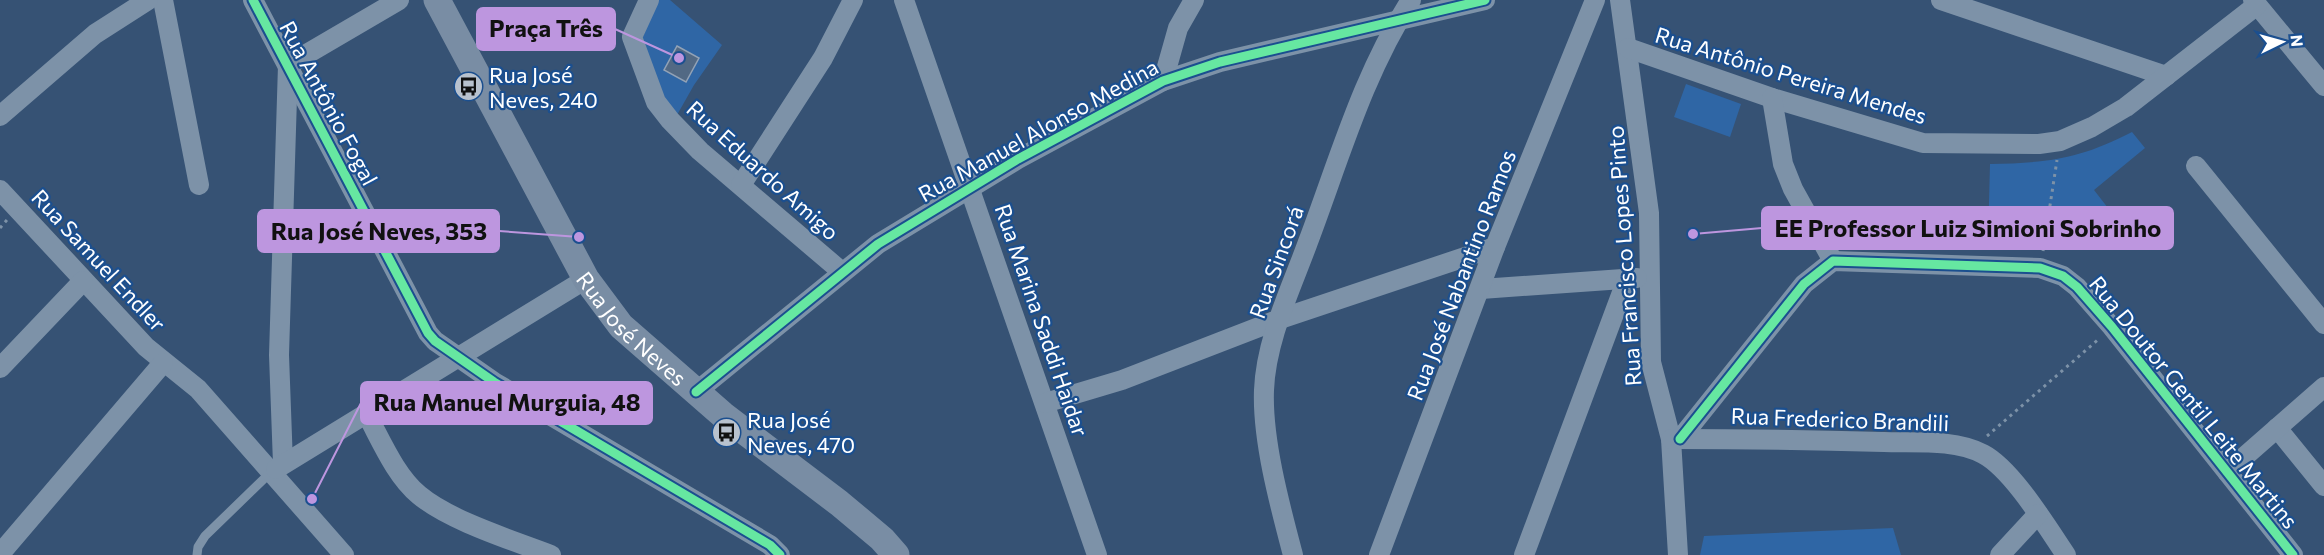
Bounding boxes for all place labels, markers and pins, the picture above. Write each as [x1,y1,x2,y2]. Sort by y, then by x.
callout: Praça Três [477,8,615,50]
place label: Rua José Neves, 240 [489,61,598,113]
bus stop icon: Rua José Neves, 240 [452,71,484,103]
callout: EE Professor Luiz Simioni Sobrinho [1762,207,2173,249]
callout: Rua José Neves, 353 [258,210,499,252]
callout: Rua Manuel Murguia, 48 [361,382,652,424]
place label: Rua José Neves, 470 [747,406,855,458]
bus stop icon: Rua José Neves, 470 [710,416,742,448]

